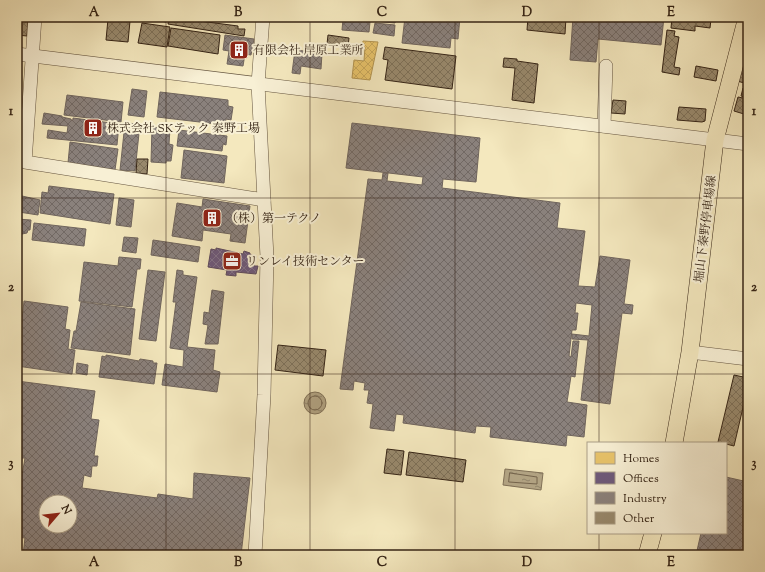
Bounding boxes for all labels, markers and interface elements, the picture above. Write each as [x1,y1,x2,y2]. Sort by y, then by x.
text: A [89,4,100,22]
text: B [234,4,243,22]
text: C [377,4,387,22]
text: D [522,4,532,22]
text: E [667,4,675,22]
building icon: 有限会社 岸原工業所 [228,39,250,61]
place label: 有限会社 岸原工業所 [253,42,364,60]
text: 1 [9,103,14,121]
text: 1 [752,103,757,121]
building icon: 株式会社 SKテック 秦野工場 [82,117,104,139]
place label: 株式会社 SKテック 秦野工場 [107,120,260,138]
street label: 堀山下秦野停車場線 [690,174,722,284]
building icon: （株）第一テクノ [201,207,223,229]
place label: （株）第一テクノ [226,210,321,228]
office icon: リンレイ技術センター [221,250,243,272]
place label: リンレイ技術センター [246,253,365,271]
text: 2 [8,279,15,297]
text: 2 [751,279,758,297]
legend [587,442,727,534]
text: Homes [623,450,659,468]
text: 3 [8,455,14,473]
text: 3 [751,455,757,473]
text: Offices [623,470,659,488]
text: Industry [623,490,667,508]
north arrow [38,494,78,534]
text: N [56,501,75,518]
text: Other [623,510,655,528]
text: A [89,554,100,572]
text: B [234,554,243,572]
text: C [377,554,387,572]
text: D [522,554,532,572]
text: E [667,554,675,572]

